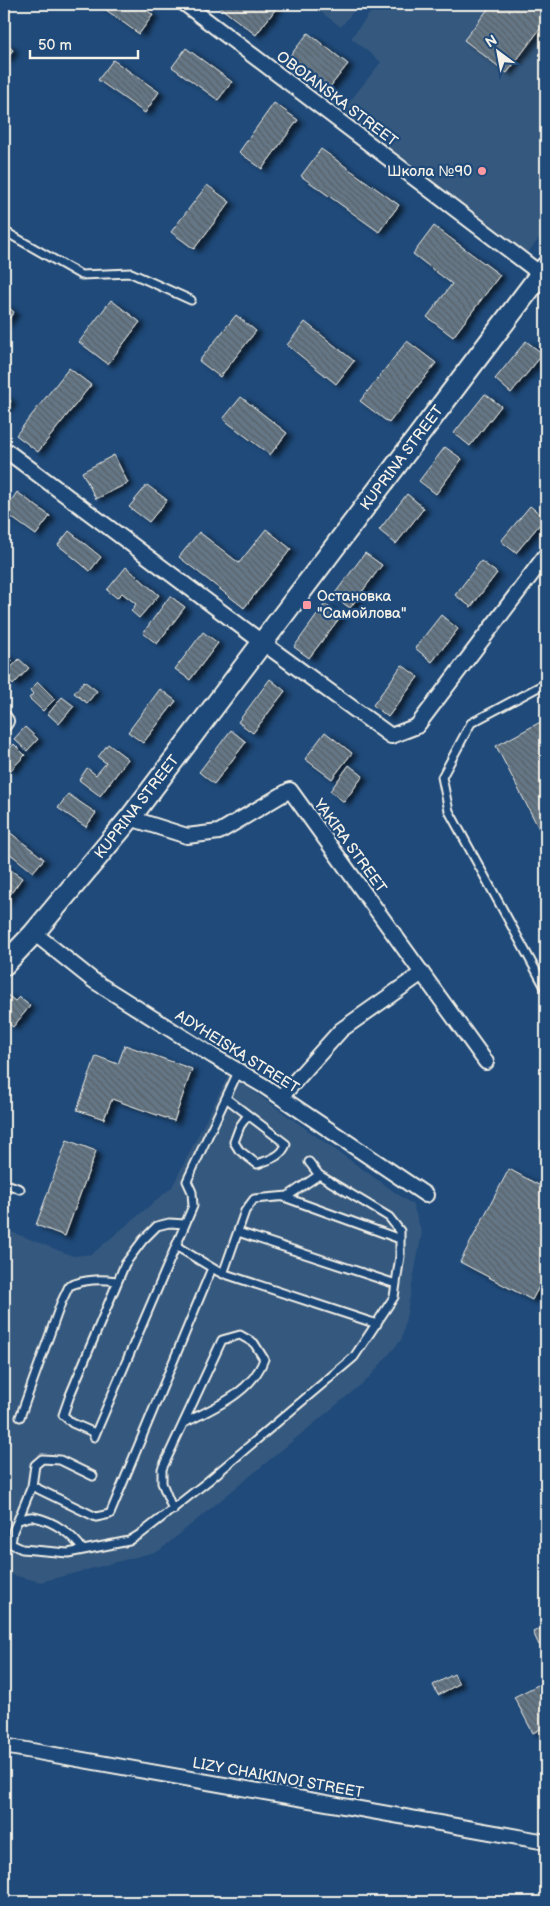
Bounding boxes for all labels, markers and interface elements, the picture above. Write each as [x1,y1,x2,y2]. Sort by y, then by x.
scale bar [30,28,138,60]
north arrow [472,28,522,78]
text: N [482,31,500,51]
text: 50 m [38,36,72,55]
street label: OBOIANSKA STREET [273,47,401,151]
place label: Школа №90 [387,162,472,181]
marker: Школа №90 [476,165,488,177]
street label: KUPRINA STREET [356,402,448,514]
place label: Остановка "Самойлова" [317,587,407,623]
marker: Остановка "Самойлова" [301,599,313,611]
street label: KUPRINA STREET [90,751,184,863]
street label: YAKIRA STREET [309,794,391,897]
street label: ADYHEISKA STREET [171,1006,303,1098]
street label: LIZY CHAIKINOI STREET [191,1754,365,1802]

